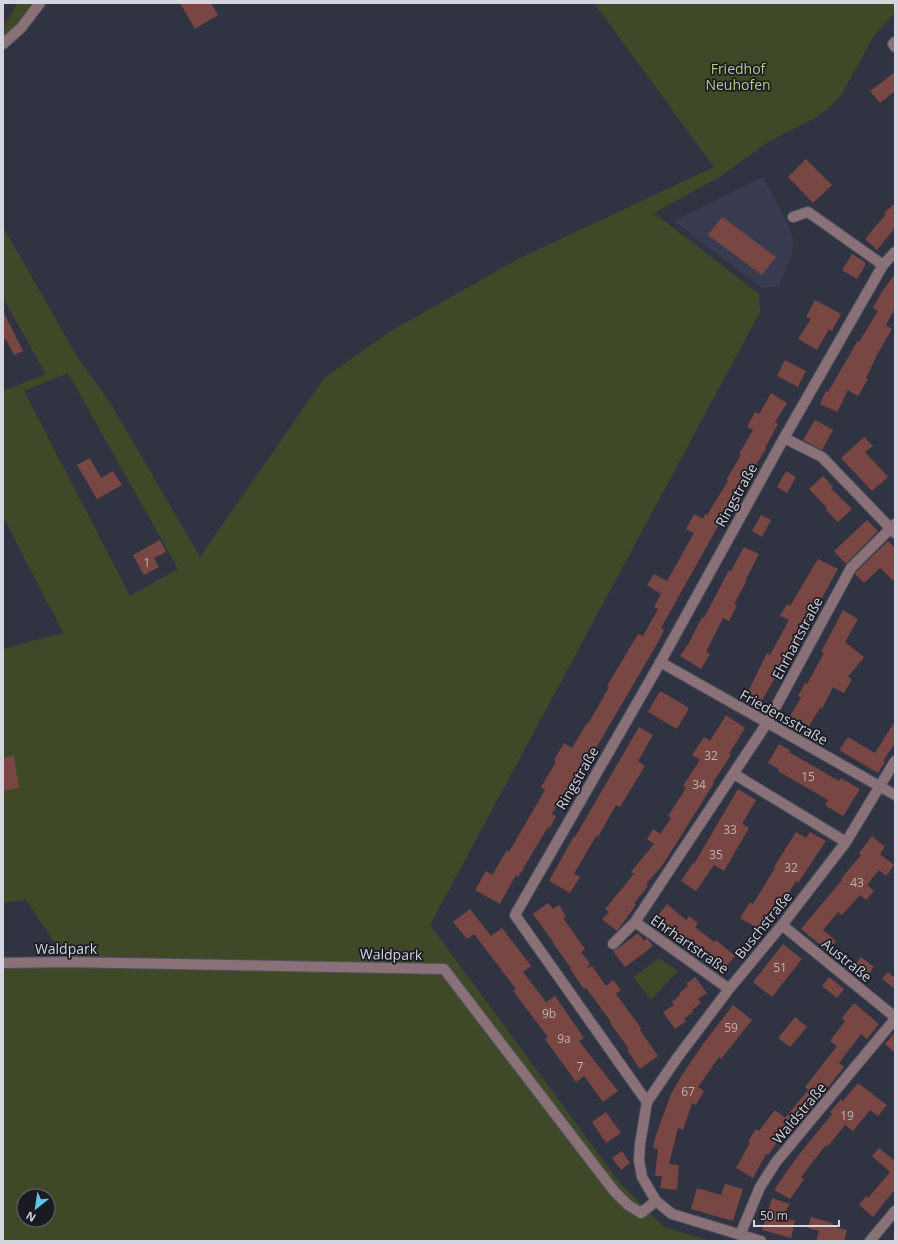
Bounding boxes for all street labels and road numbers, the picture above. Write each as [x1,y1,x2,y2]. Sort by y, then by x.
street label: Ringstraße [711,460,761,530]
street label: Ehrhartstraße [767,593,827,683]
street label: Friedensstraße [737,685,831,749]
street label: Ringstraße [551,743,603,813]
street label: Buschstraße [730,887,796,963]
street label: Ehrhartstraße [647,910,733,978]
street label: Austraße [818,934,876,986]
street label: Waldpark [35,939,98,958]
street label: Waldpark [360,944,423,964]
street label: Waldstraße [768,1078,830,1148]

